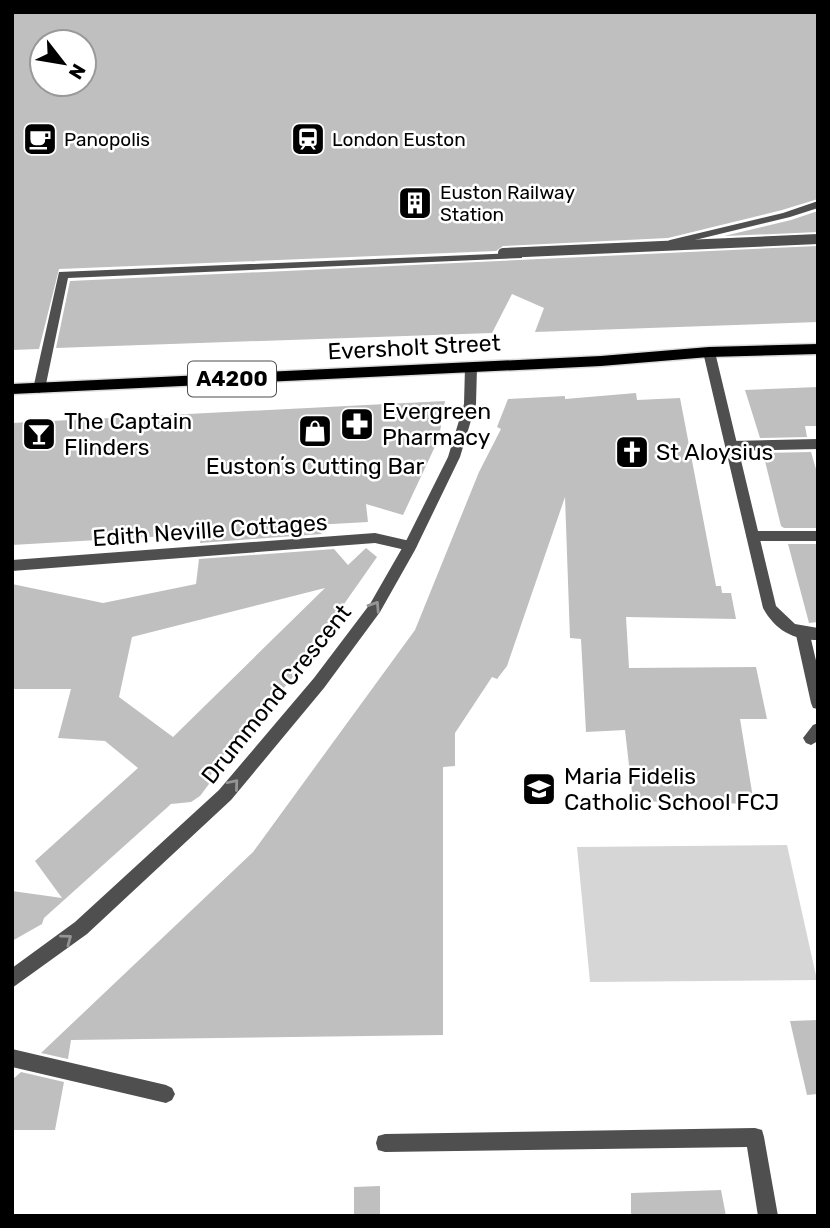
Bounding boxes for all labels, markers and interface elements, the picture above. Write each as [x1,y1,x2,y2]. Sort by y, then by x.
north arrow [28,28,98,98]
text: N [64,60,91,83]
cafe icon: Panopolis [21,120,59,158]
station icon: London Euston [289,120,327,158]
place label: Panopolis [64,128,150,151]
place label: London Euston [332,128,466,151]
place label: Euston Railway Station [440,181,575,226]
building icon: Euston Railway Station [396,184,434,222]
street label: Eversholt Street [327,328,501,366]
road number: A4200 [188,362,276,396]
place label: Evergreen Pharmacy [382,397,491,451]
pharmacy icon: Evergreen Pharmacy [338,405,376,443]
place label: The Captain Flinders [64,407,192,461]
shop icon: Eustonʼs Cutting Bar [296,412,334,450]
bar icon: The Captain Flinders [20,415,58,453]
church icon: St Aloysius [613,433,651,471]
place label: St Aloysius [656,438,773,466]
place label: Eustonʼs Cutting Bar [206,452,425,480]
street label: Edith Neville Cottages [92,508,328,552]
street label: Drummond Crescent [195,599,357,789]
one-way arrow [367,601,380,614]
place label: Maria Fidelis Catholic School FCJ [564,762,779,816]
school or university icon: Maria Fidelis Catholic School FCJ [520,770,558,808]
one-way arrow [226,780,238,793]
one-way arrow [59,935,72,947]

